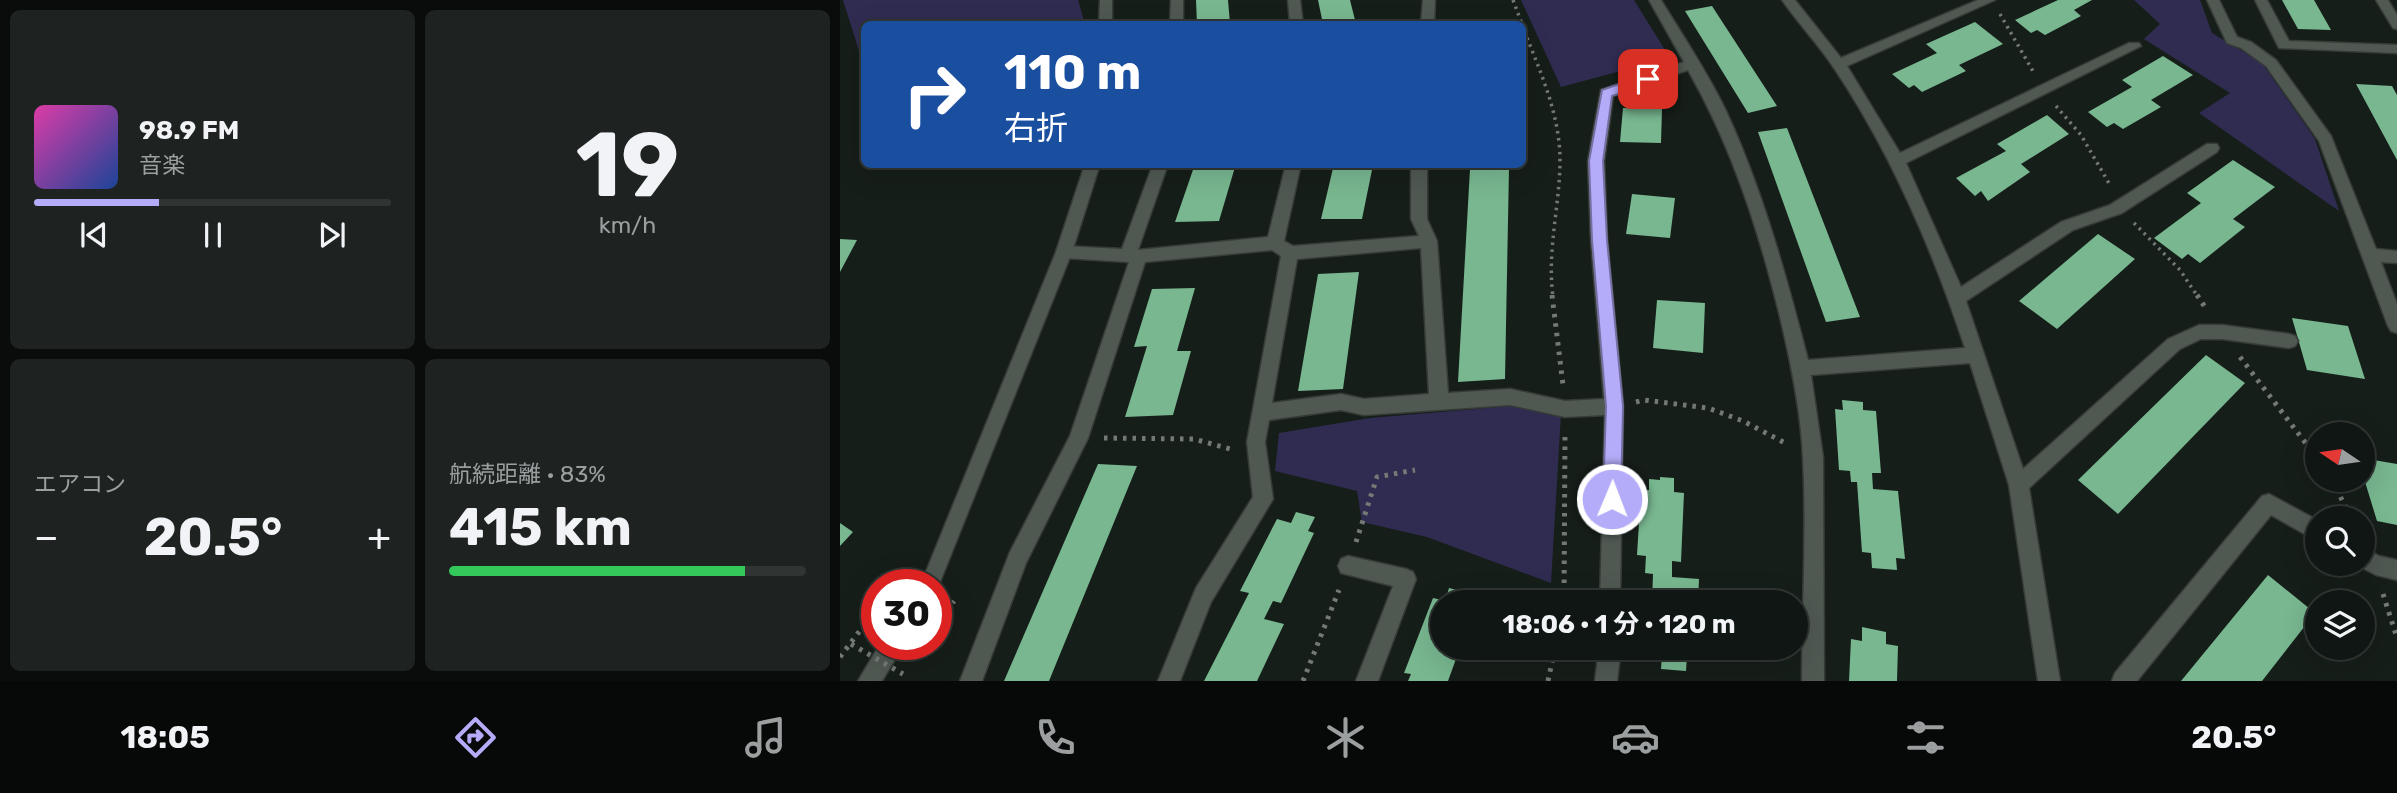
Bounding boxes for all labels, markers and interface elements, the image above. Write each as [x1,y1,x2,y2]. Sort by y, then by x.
text: 110 m [1004,43,1141,101]
icon: right [889,49,980,140]
pin [1618,49,1678,109]
icon: arrive [1629,60,1667,98]
text: 右折 [1004,109,1068,147]
text: 19 [576,111,679,219]
text: 98.9 FM [139,115,239,146]
text: 音楽 [139,151,185,179]
text: km/h [599,211,656,239]
icon: previous [75,216,113,254]
icon: pause [194,216,232,254]
icon: next [313,216,351,254]
north arrow [2305,422,2375,492]
map controls [2305,422,2375,660]
text: 航続距離 · 83% [449,460,606,488]
position arrow [1575,462,1649,536]
text: エアコン [34,470,126,498]
text: 415 km [449,496,632,558]
text: 20.5° [144,506,282,568]
button: search [2305,506,2375,576]
text: − [34,514,59,560]
text: + [367,514,391,560]
speed limit sign: 30 [861,569,952,660]
button: layers [2305,590,2375,660]
text: 18:06 · 1 分 · 120 m [1502,609,1736,640]
icon: directions [451,713,500,762]
icon: music [741,713,790,762]
icon: phone [1031,713,1080,762]
icon: climate [1321,713,1370,762]
icon: car [1611,713,1660,762]
icon: filters [1901,713,1950,762]
text: 18:05 [121,718,210,756]
text: 20.5° [2191,718,2276,756]

